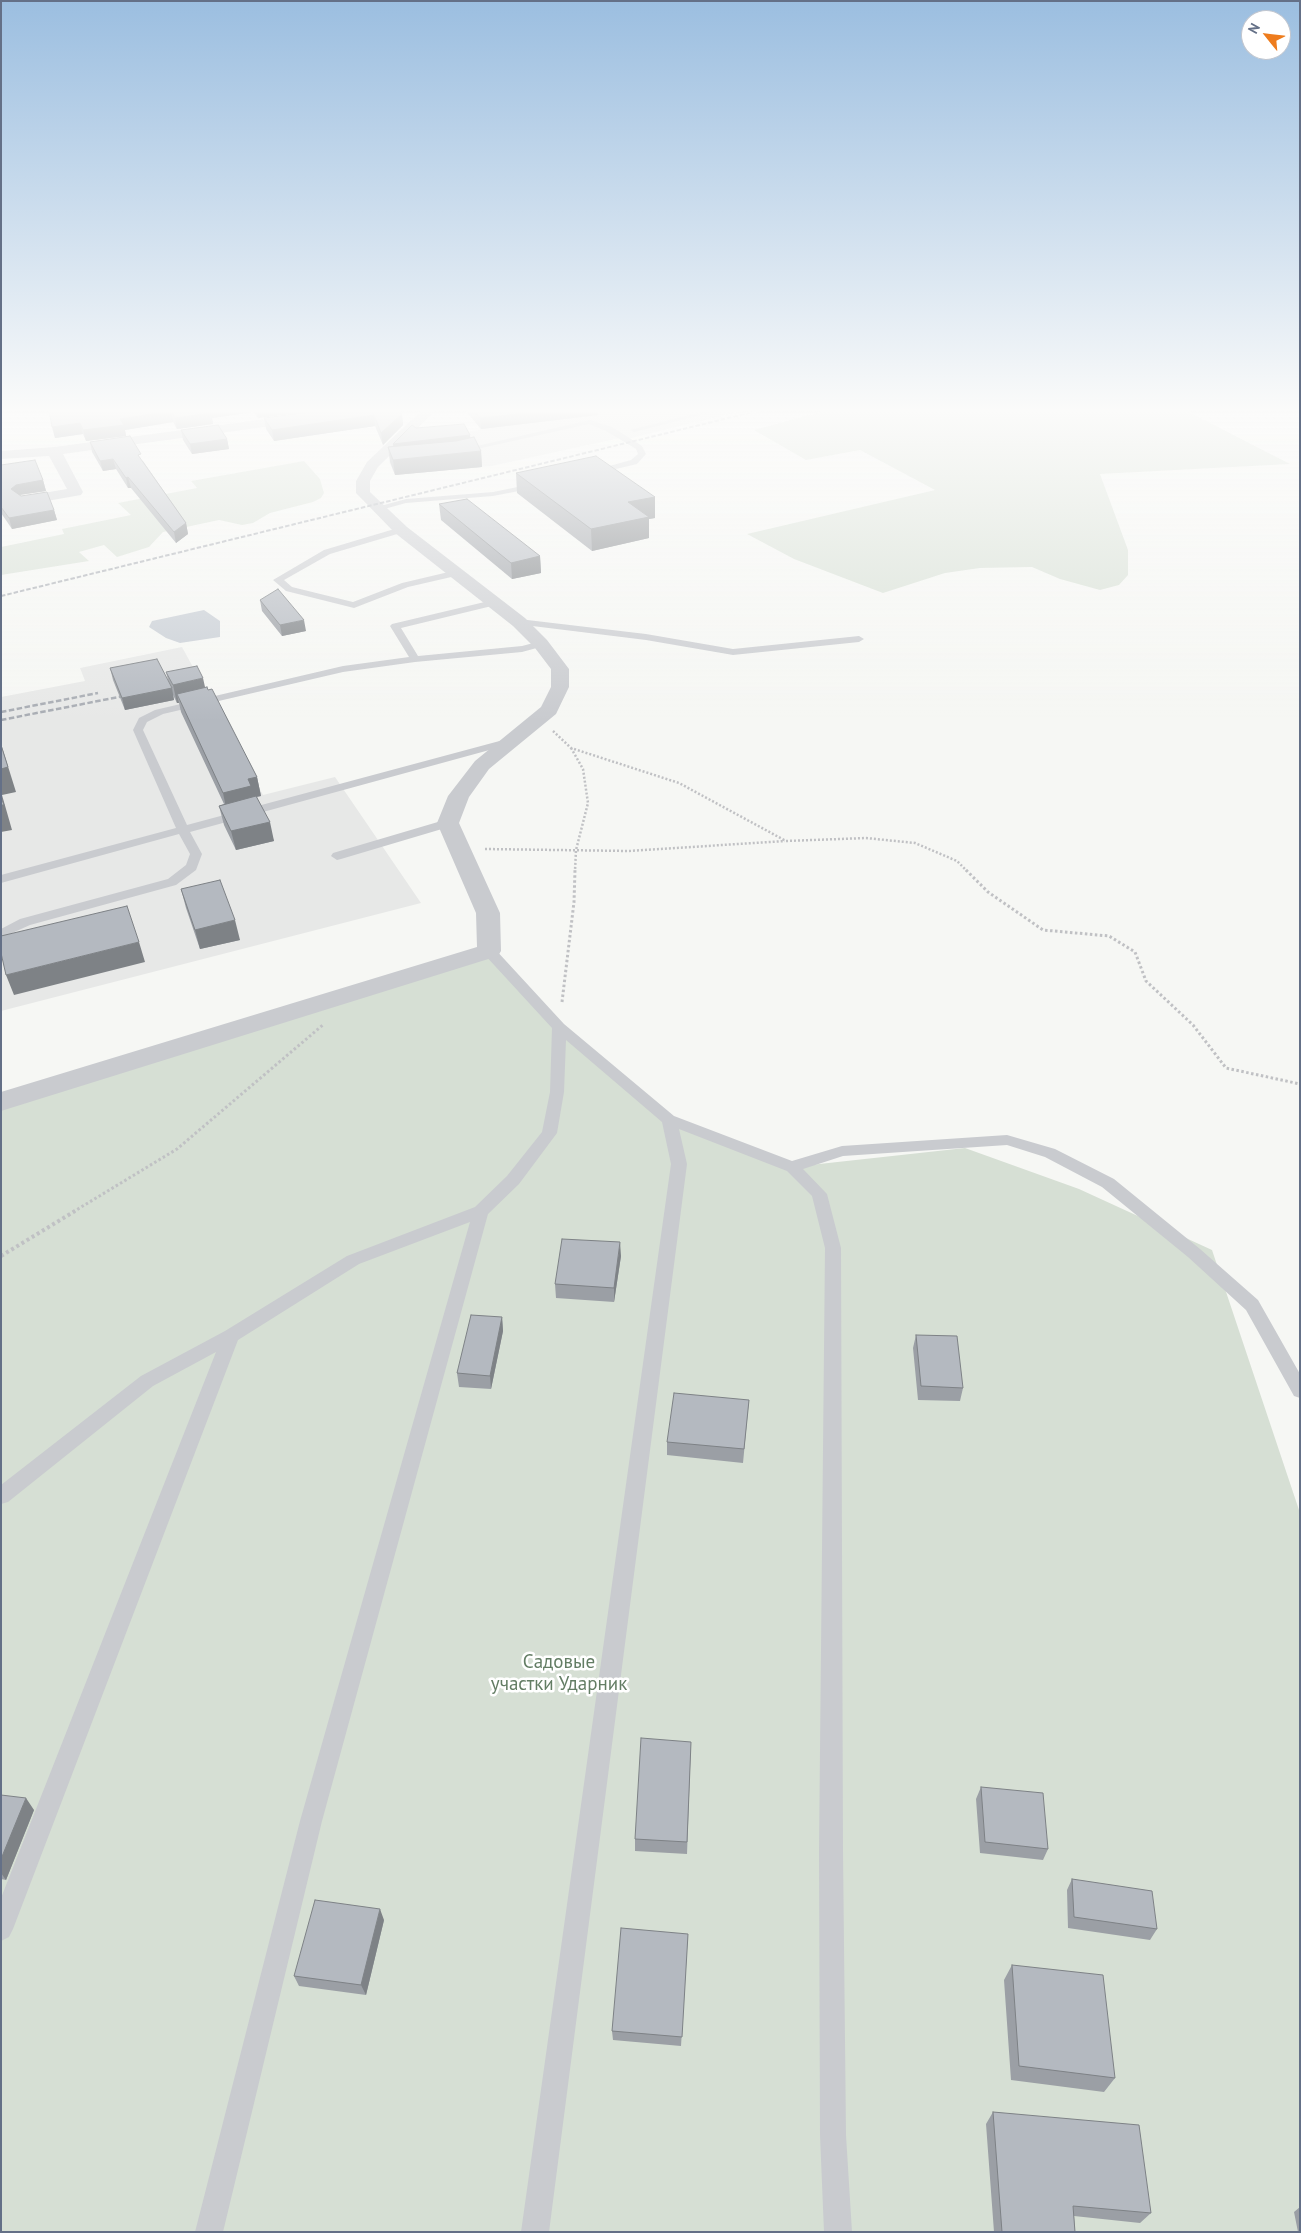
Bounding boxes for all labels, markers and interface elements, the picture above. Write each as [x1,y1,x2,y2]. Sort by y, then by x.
north arrow [1241,10,1291,60]
text: N [1244,20,1264,37]
park label: Садовые участки Ударник [491,1652,627,1696]

